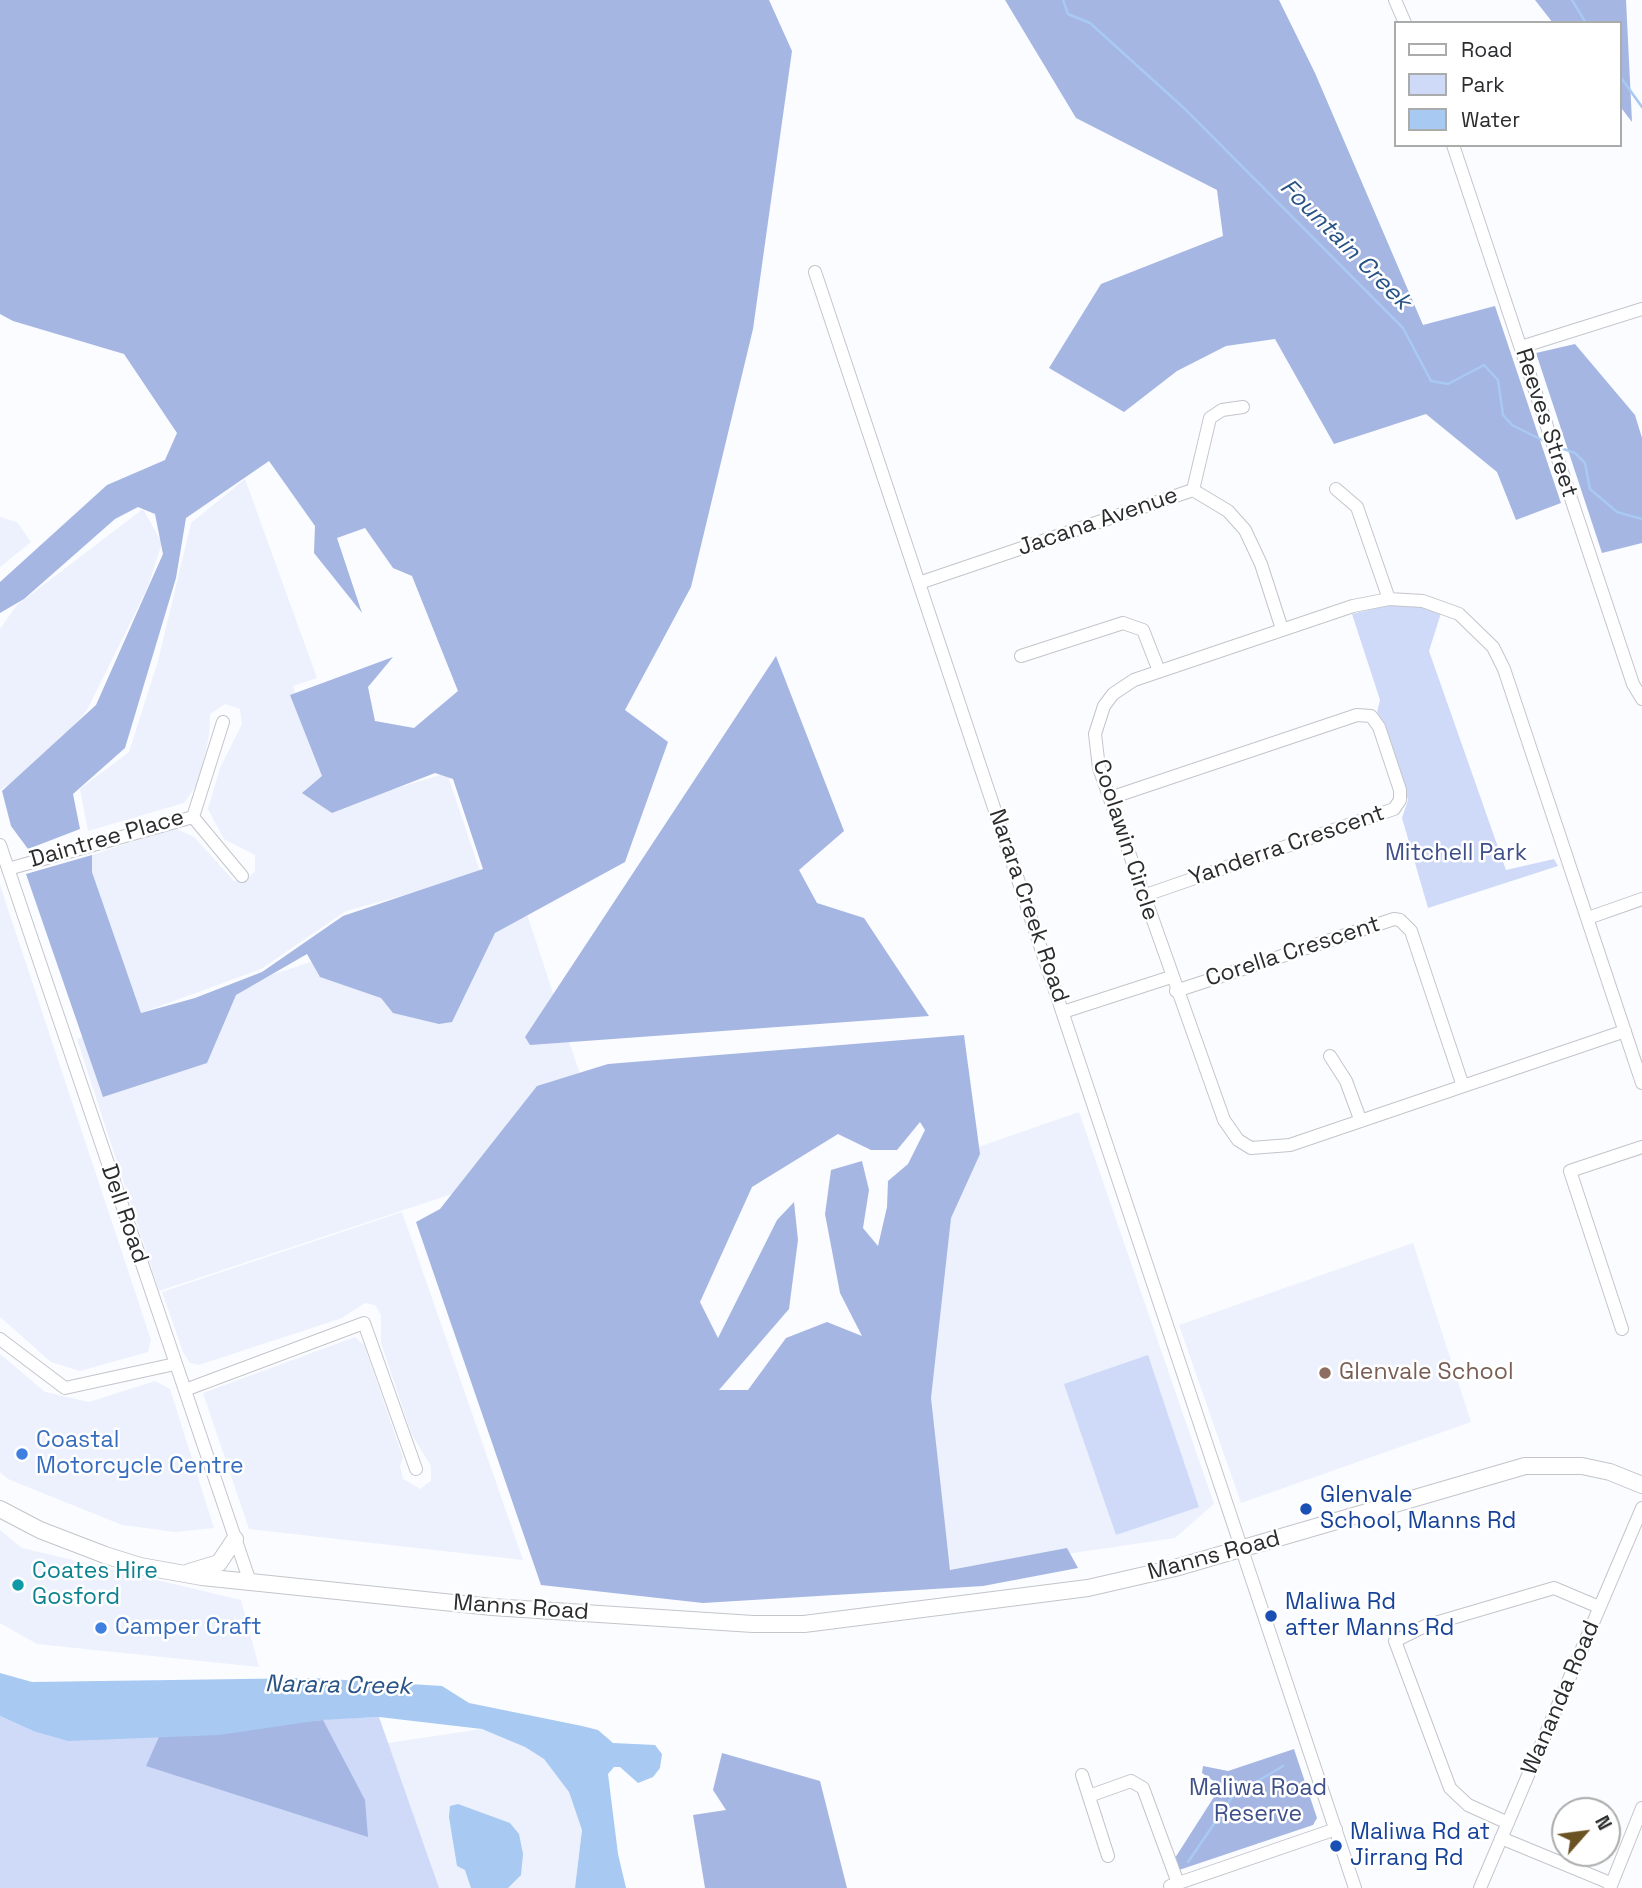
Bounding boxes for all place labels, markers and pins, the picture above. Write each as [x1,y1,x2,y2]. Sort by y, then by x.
place label: Glenvale School [1339,1359,1514,1387]
marker: Glenvale School [1317,1365,1333,1381]
place label: Coastal Motorcycle Centre [36,1427,244,1481]
marker: Coastal Motorcycle Centre [14,1446,30,1462]
place label: Glenvale School, Manns Rd [1320,1482,1516,1536]
marker: Glenvale School, Manns Rd [1298,1501,1314,1517]
place label: Coates Hire Gosford [32,1558,158,1612]
marker: Coates Hire Gosford [10,1577,26,1593]
place label: Maliwa Rd after Manns Rd [1285,1589,1454,1643]
marker: Maliwa Rd after Manns Rd [1263,1608,1279,1624]
place label: Camper Craft [115,1614,262,1642]
marker: Camper Craft [93,1620,109,1636]
place label: Maliwa Rd at Jirrang Rd [1350,1819,1490,1873]
marker: Maliwa Rd at Jirrang Rd [1328,1838,1344,1854]

